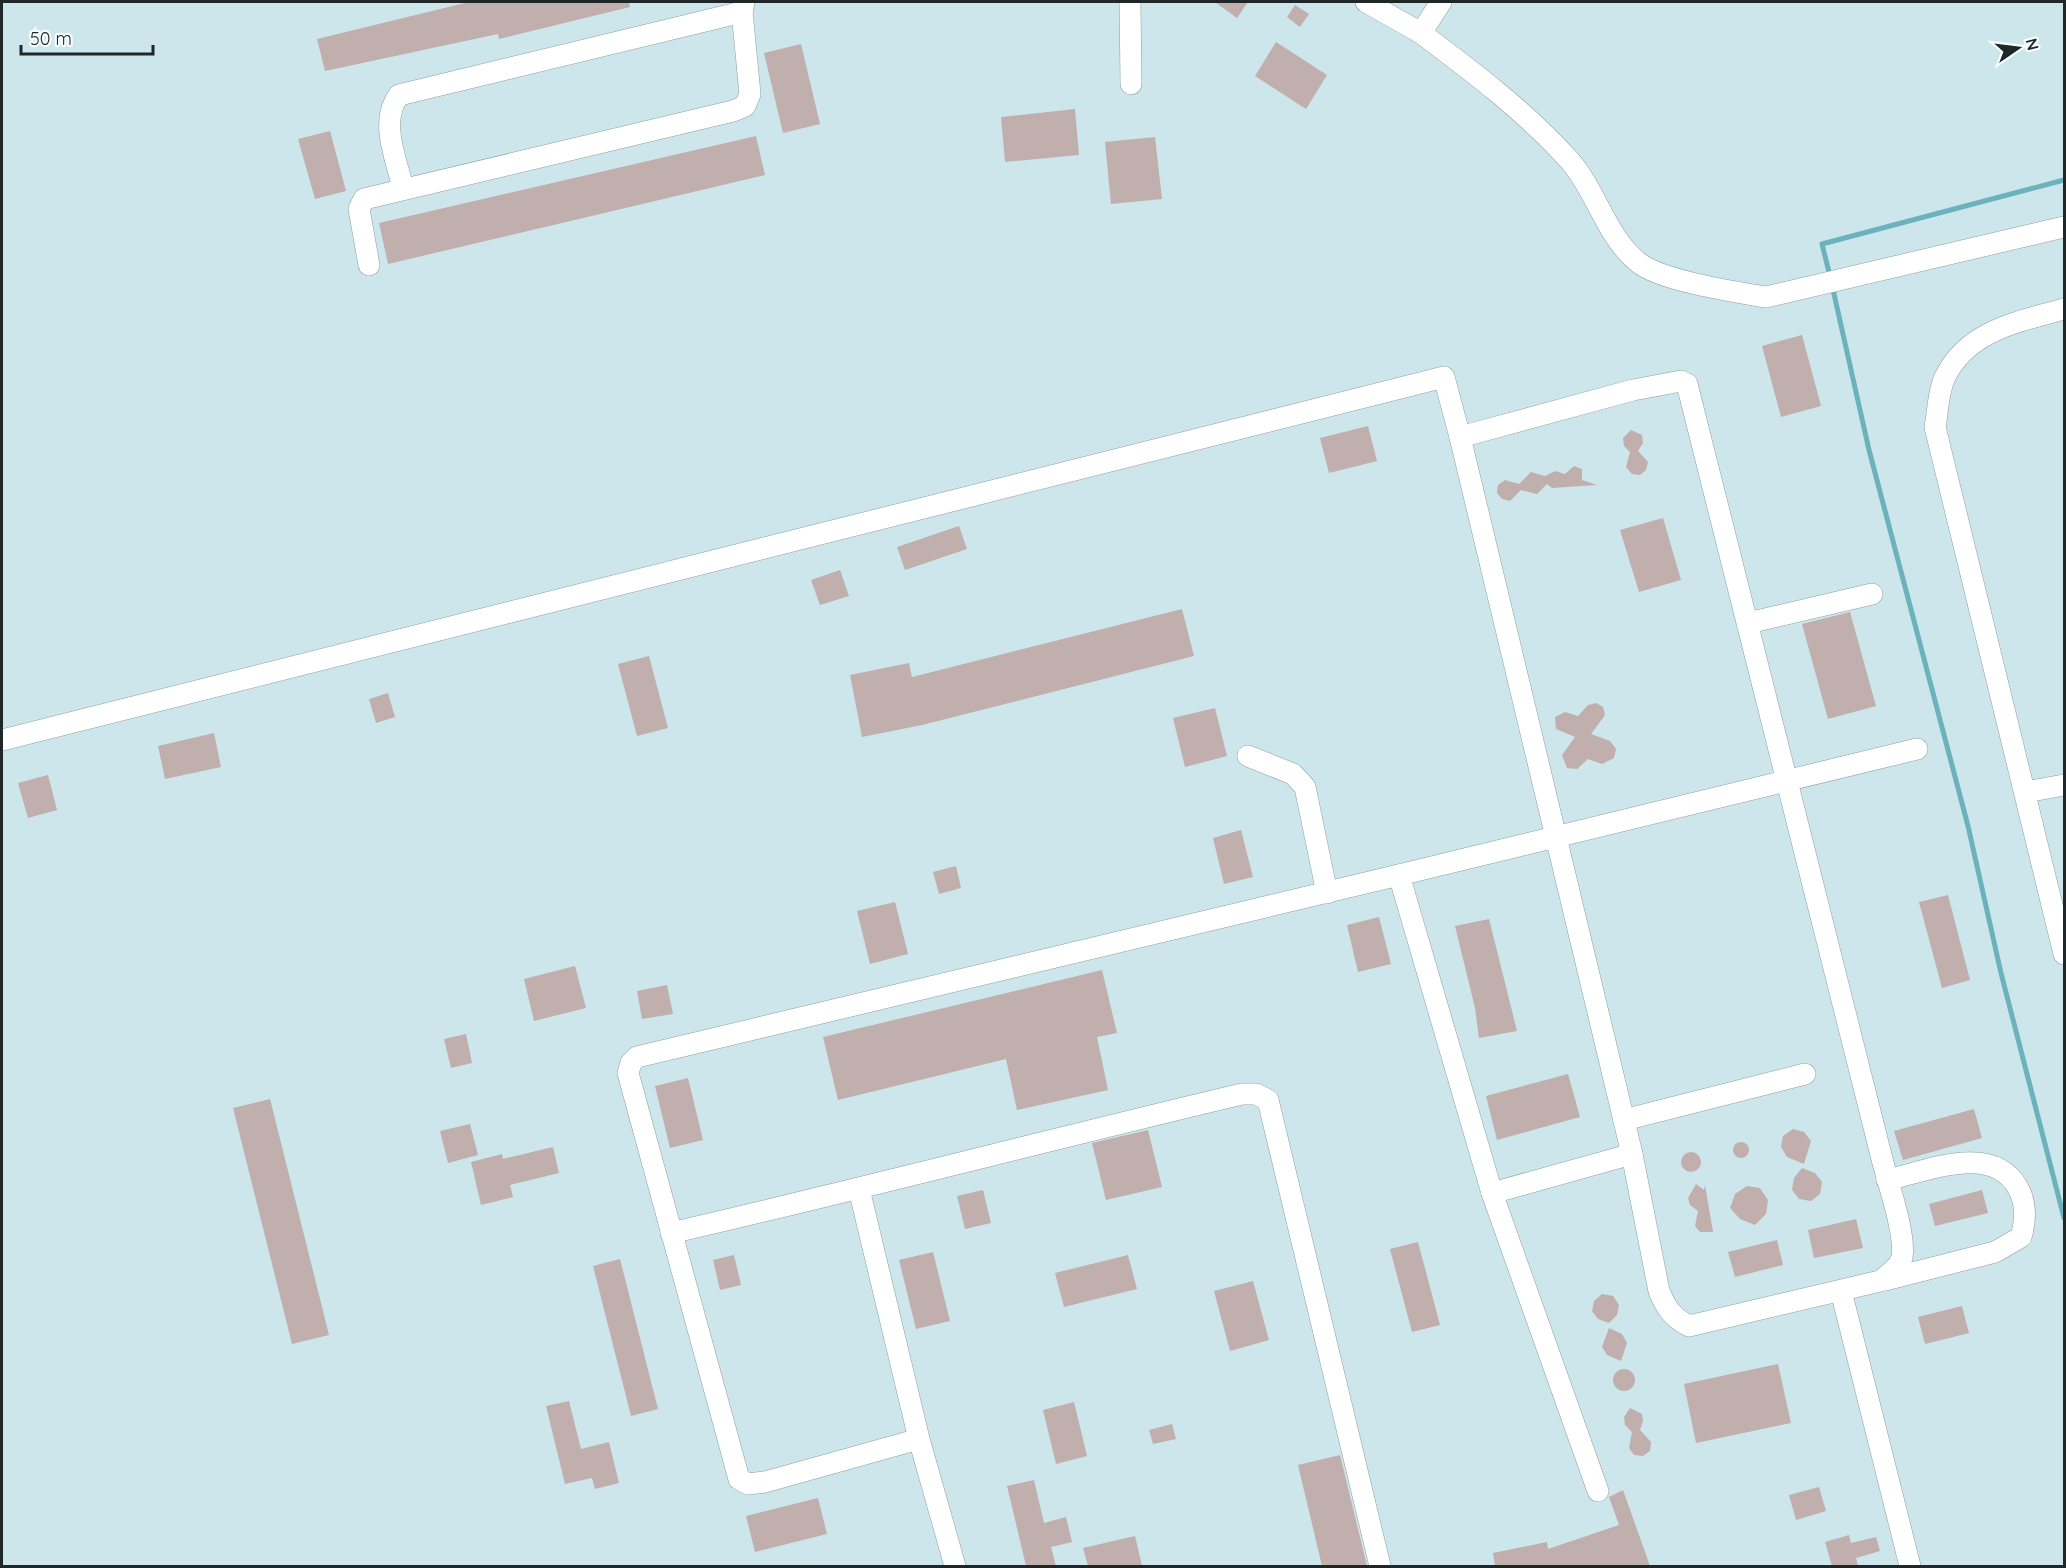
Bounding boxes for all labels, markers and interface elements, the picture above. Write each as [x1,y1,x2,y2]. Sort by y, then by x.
scale bar [21,18,153,56]
north arrow [1988,18,2048,78]
text: 50 m [30,27,72,50]
text: N [2021,36,2044,52]

